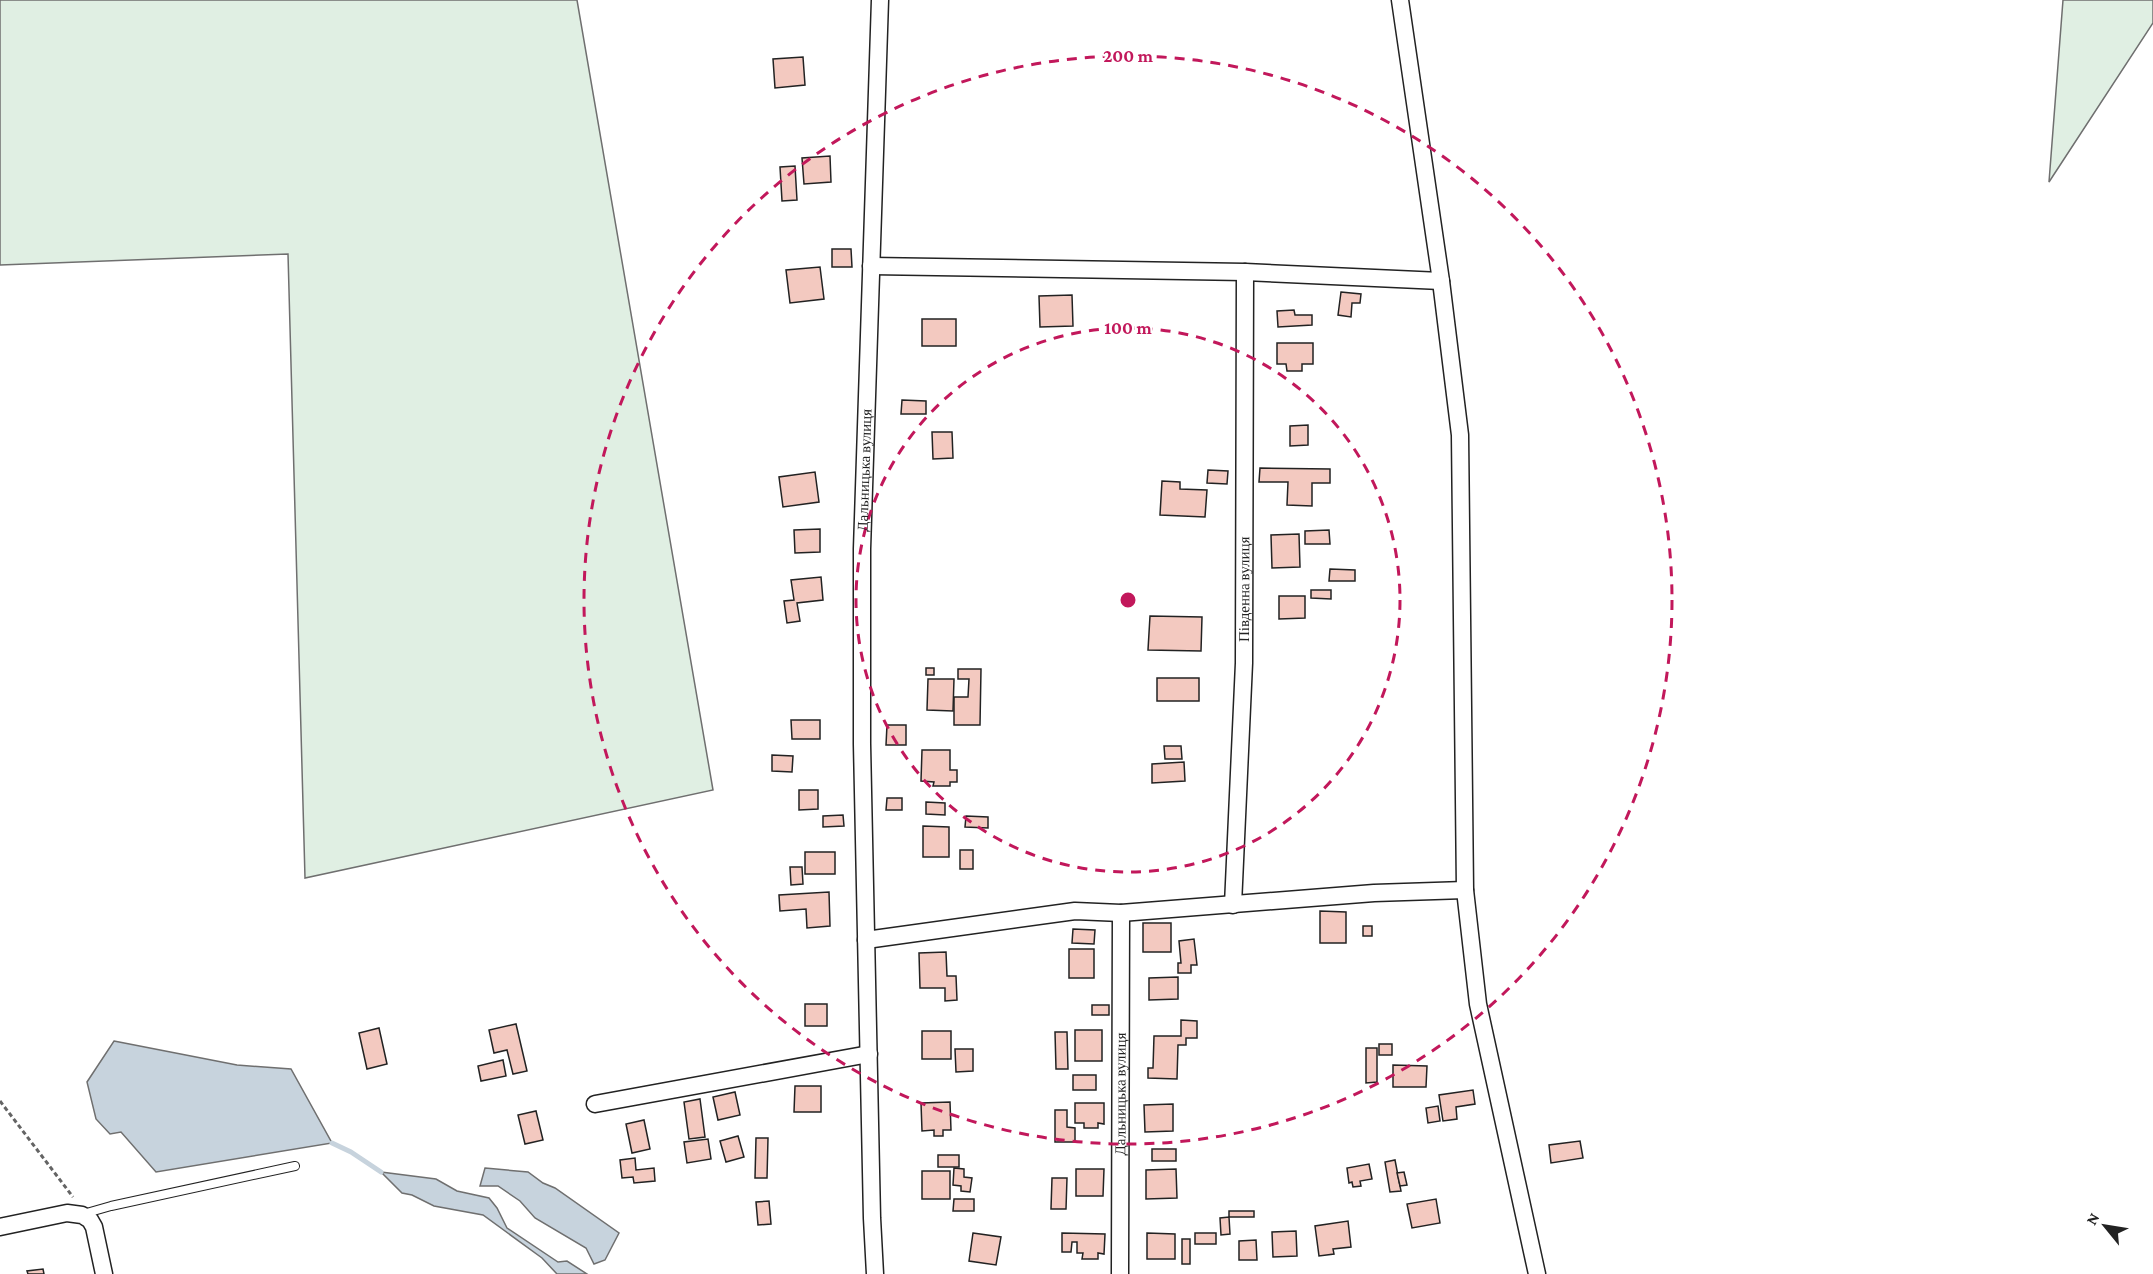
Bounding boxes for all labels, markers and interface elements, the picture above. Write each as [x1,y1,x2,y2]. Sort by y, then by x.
text: 200 m [1103,46,1154,66]
text: 100 m [1104,318,1152,338]
street label: Дальницька вулиця [855,409,875,532]
street label: Південна вулиця [1236,536,1252,642]
centre of rings [1118,590,1138,610]
street label: Дальницька вулиця [1112,1033,1129,1155]
north arrow [2075,1196,2135,1256]
text: N [2082,1210,2103,1228]

